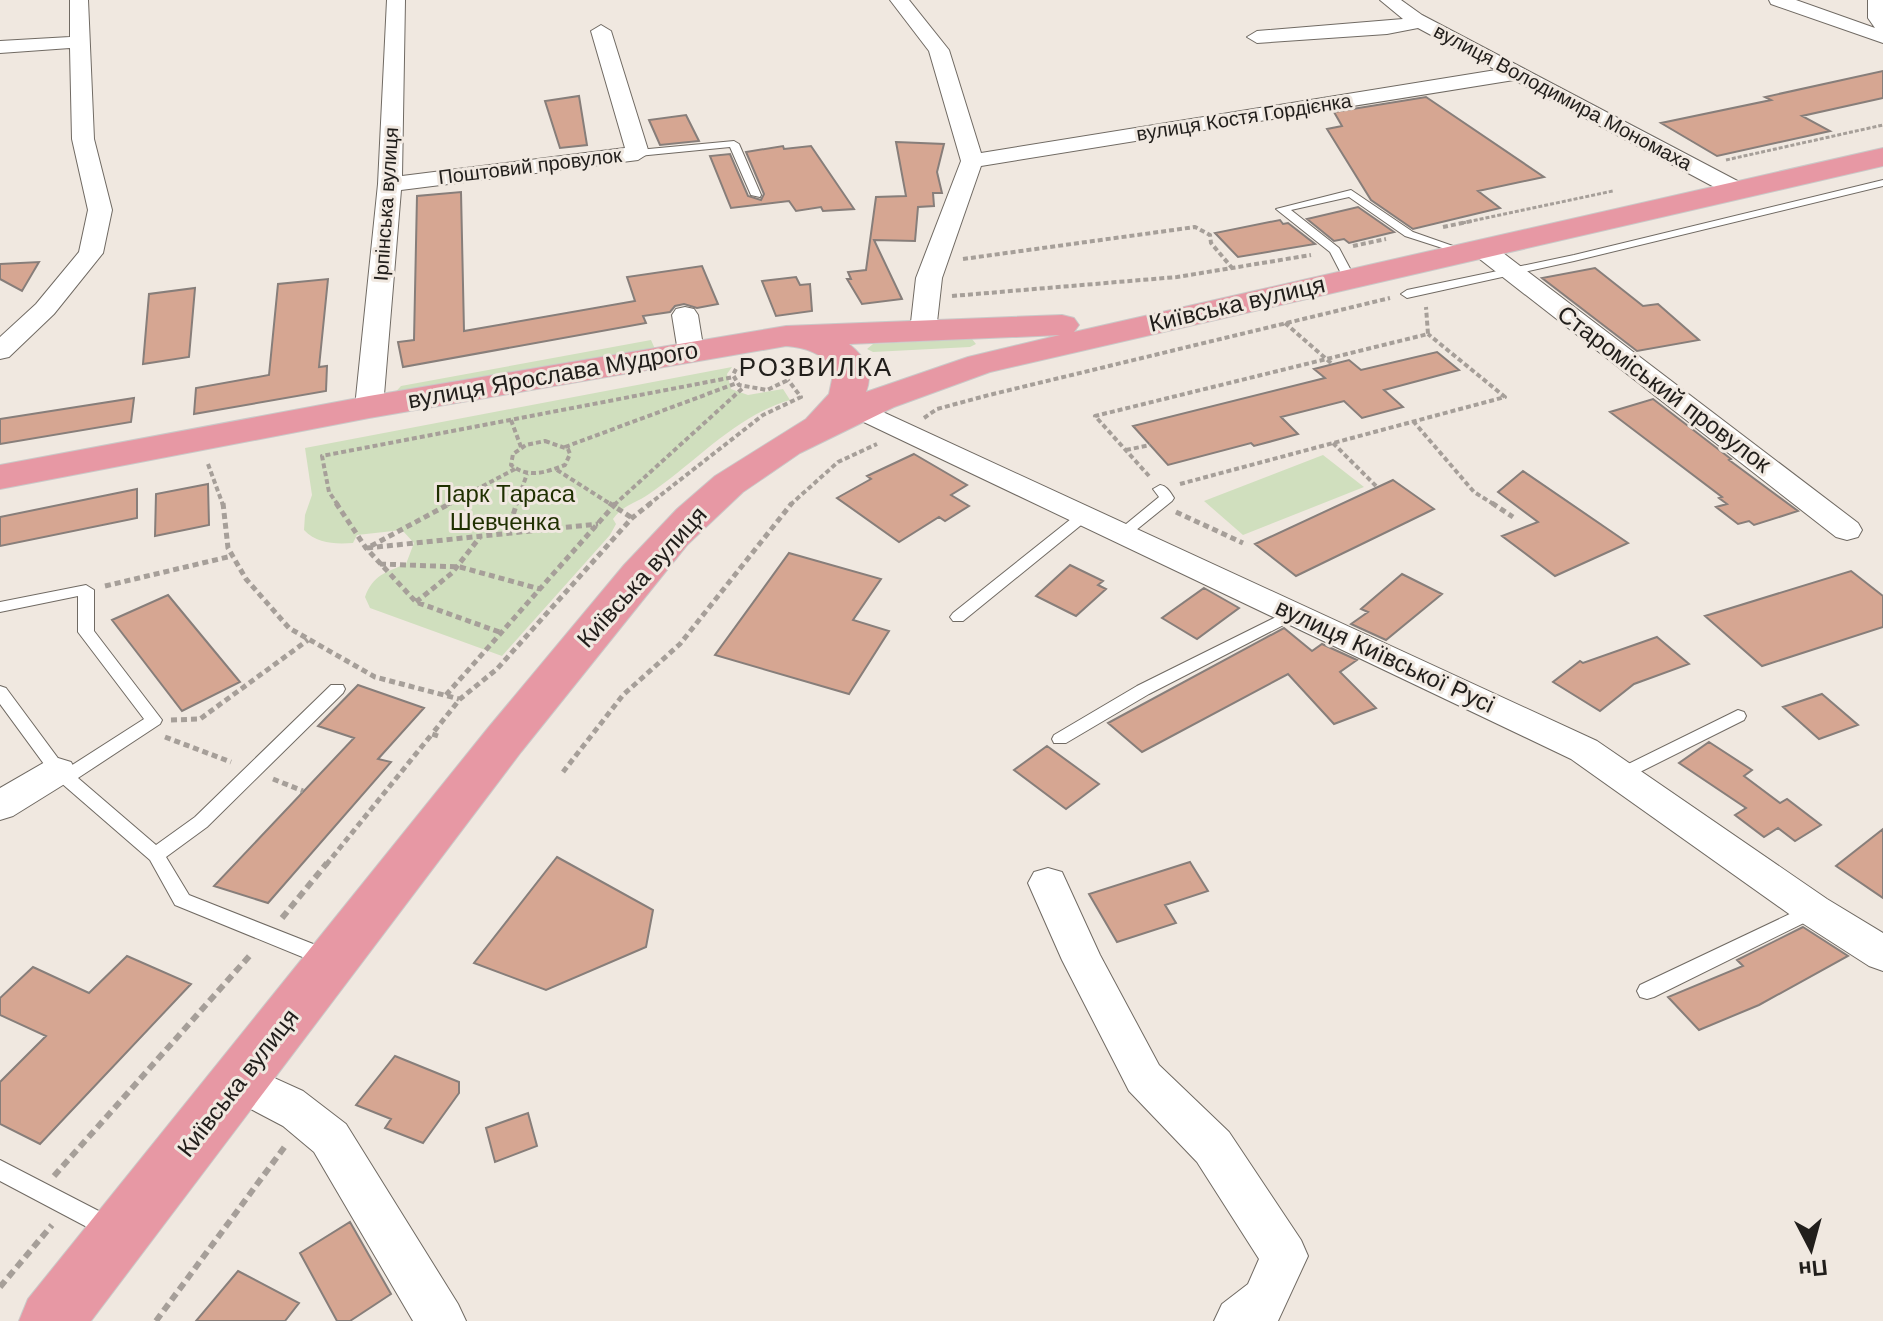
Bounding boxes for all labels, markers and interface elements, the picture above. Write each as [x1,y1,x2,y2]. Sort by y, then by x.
street label: вулиця Володимира Мономаха [1430,20,1696,175]
street label: вулиця Костя Гордієнка [1135,89,1354,145]
street label: Ірпінська вулиця [370,126,402,282]
street label: Поштовий провулок [437,144,623,188]
street label: Київська вулиця [1146,270,1328,337]
street label: Староміський провулок [1552,300,1777,478]
street label: вулиця Ярослава Мудрого [406,336,700,413]
district label: РОЗВИЛКА [739,352,893,382]
park label: Парк Тараса Шевченка [435,480,576,535]
street label: Київська вулиця [571,501,712,653]
street label: вулиця Київської Русі [1272,593,1499,718]
street label: Київська вулиця [172,1003,304,1162]
north arrow [1771,1209,1851,1289]
text: Пн [1797,1254,1829,1282]

